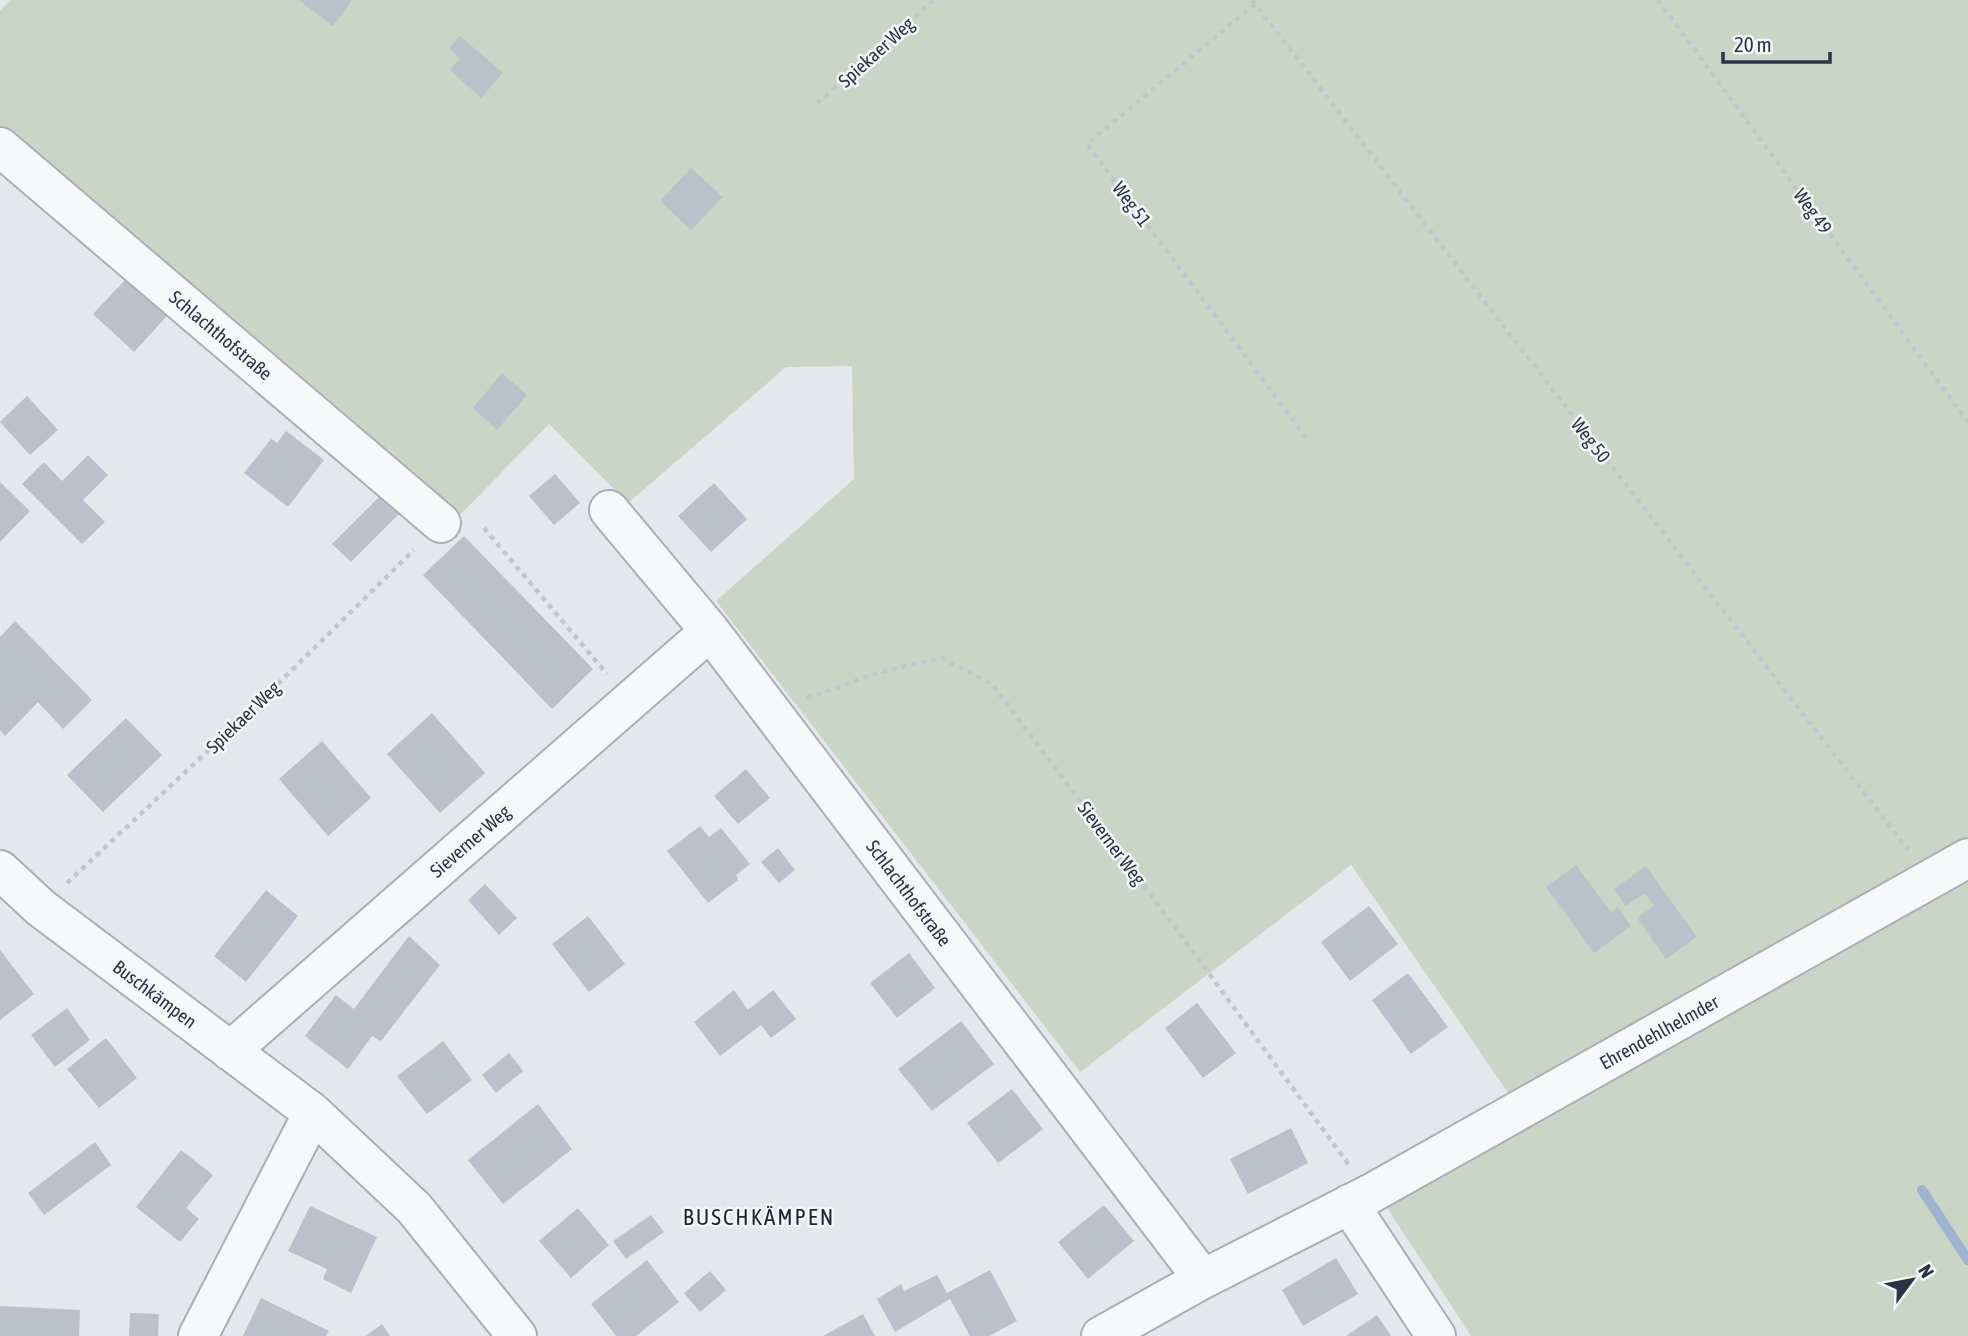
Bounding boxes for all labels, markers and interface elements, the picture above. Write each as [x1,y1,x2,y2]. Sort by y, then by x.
street label: Spiekaer Weg [834,12,919,92]
scale bar [1723,21,1830,65]
text: 20 m [1734,32,1772,56]
street label: Weg 51 [1108,177,1156,231]
street label: Weg 49 [1789,184,1837,238]
street label: Schlachthofstraße [165,286,277,384]
street label: Weg 50 [1567,413,1615,467]
street label: Spiekaer Weg [202,676,285,758]
street label: Sieverner Weg [1074,797,1151,890]
street label: Sieverner Weg [426,800,515,882]
street label: Schlachthofstraße [862,836,956,950]
street label: Buschkämpen [109,955,201,1033]
street label: Ehrendehlhelmder [1596,990,1723,1074]
district label: BUSCHKÄMPEN [683,1204,835,1230]
north arrow [1877,1245,1947,1315]
text: N [1914,1260,1939,1282]

